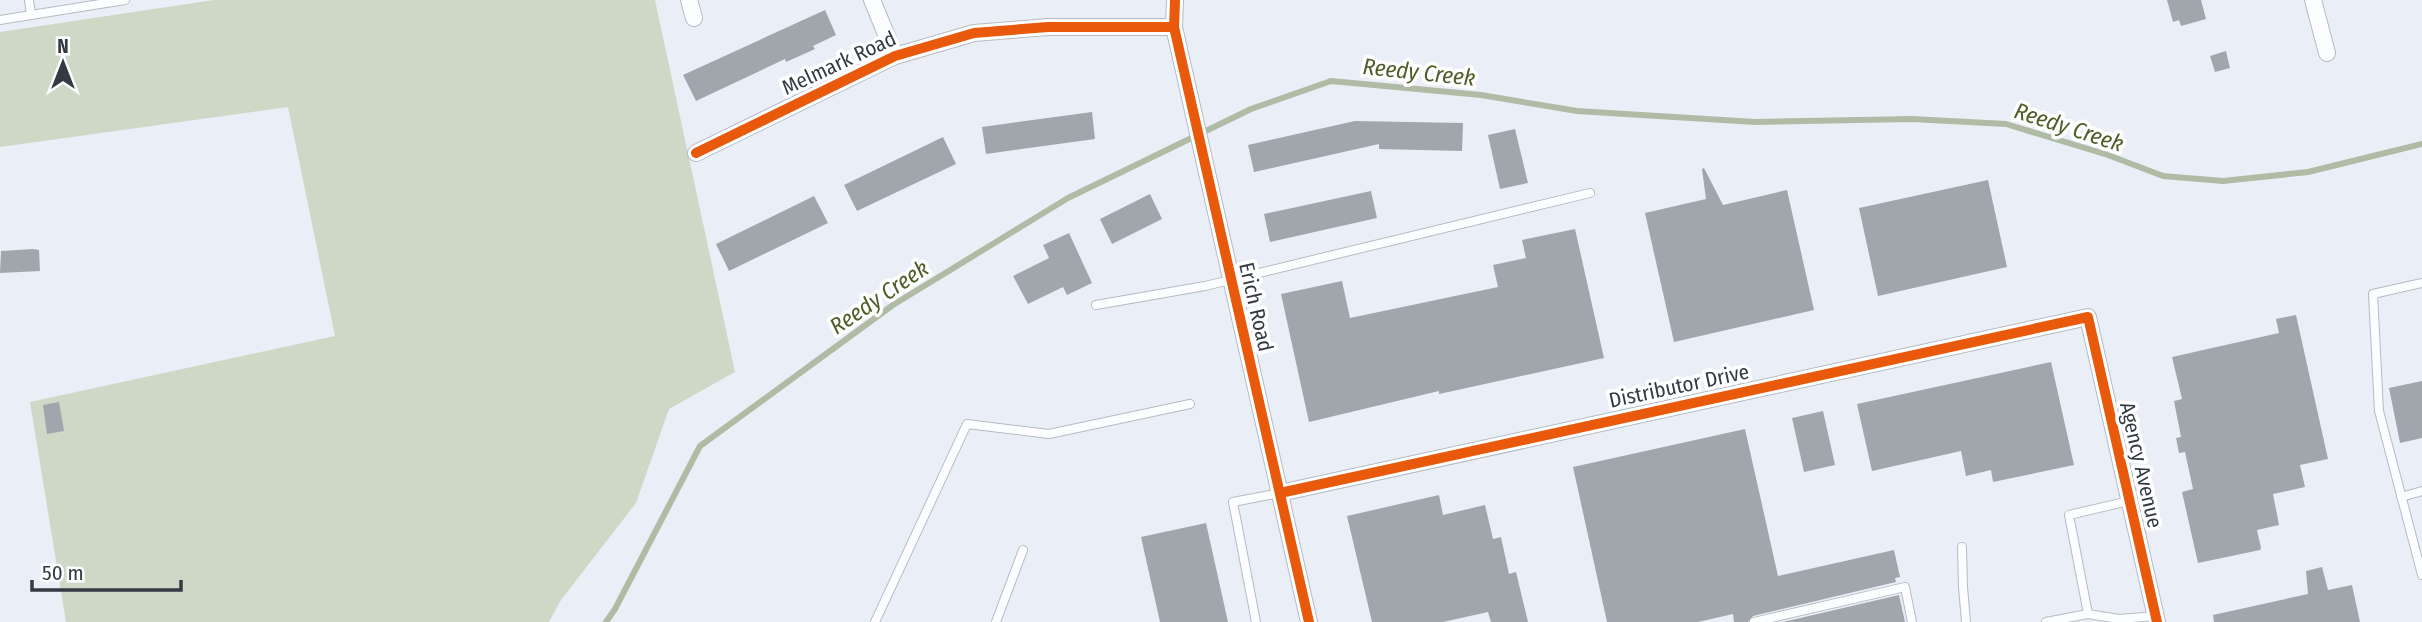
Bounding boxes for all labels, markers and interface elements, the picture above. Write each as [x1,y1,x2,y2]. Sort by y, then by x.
street label: Melmark Road [778,25,900,101]
north arrow [28,28,98,98]
text: N [57,35,69,58]
water label: Reedy Creek [1361,52,1477,92]
water label: Reedy Creek [2011,96,2127,158]
water label: Reedy Creek [824,254,934,340]
street label: Erich Road [1233,260,1279,354]
street label: Distributor Drive [1607,358,1751,414]
street label: Agency Avenue [2114,400,2168,530]
scale bar [32,548,180,592]
text: 50 m [42,560,84,586]

